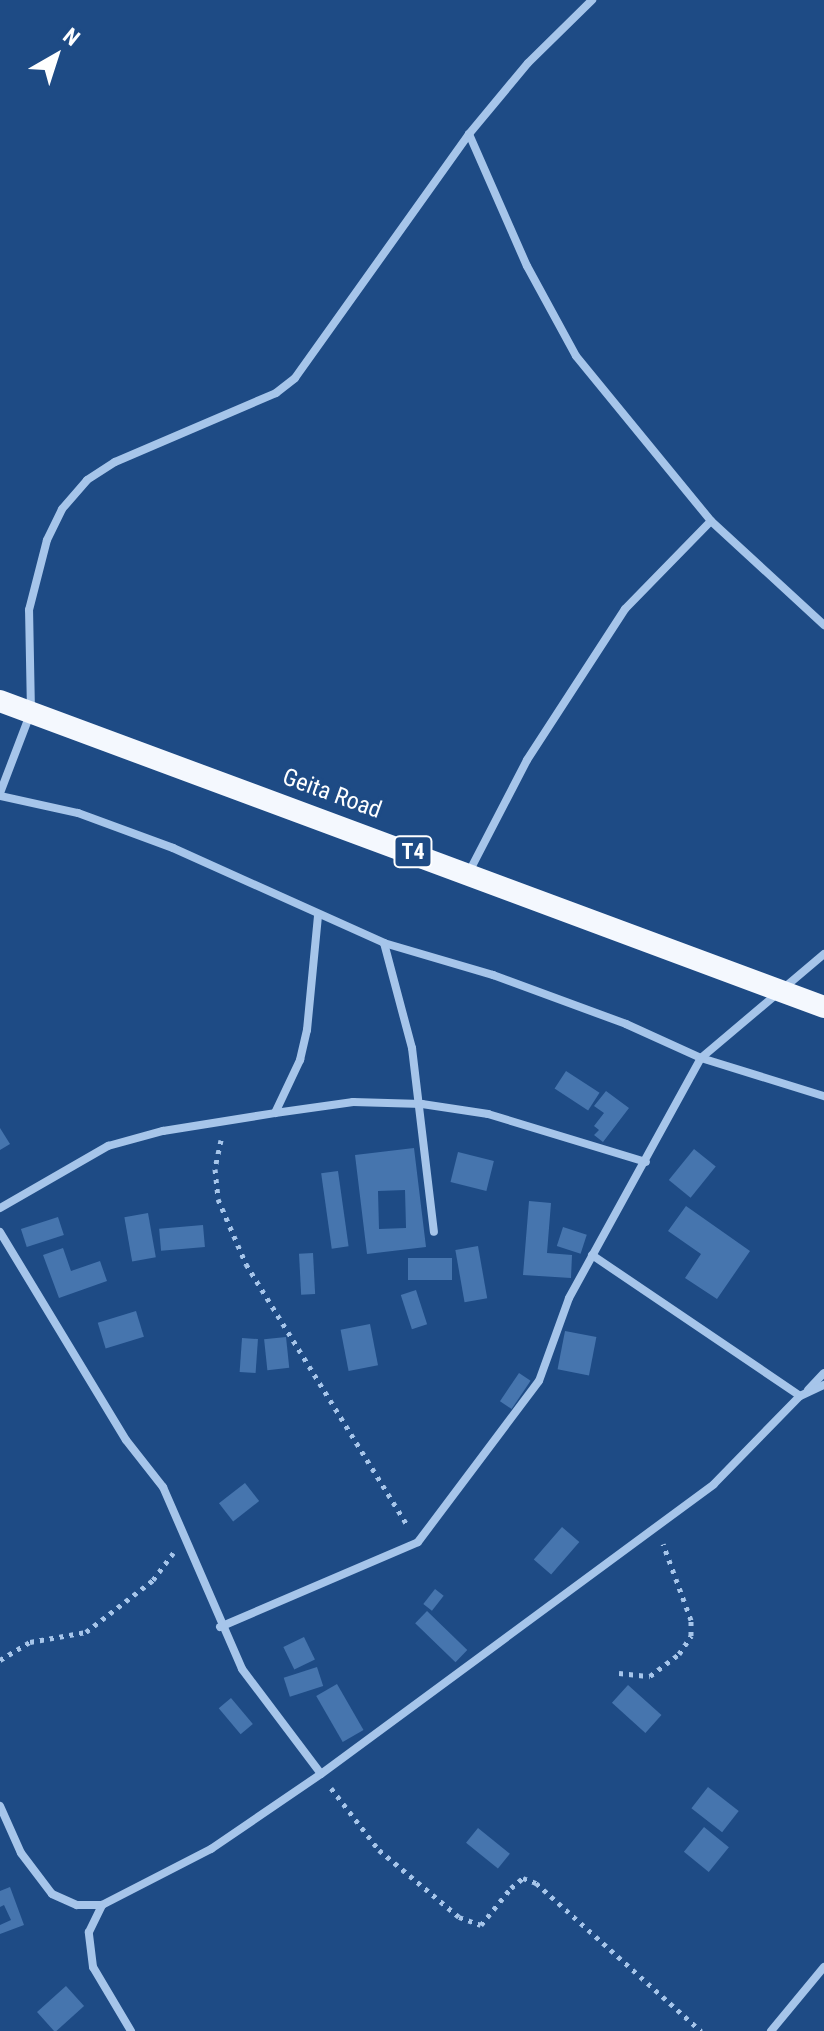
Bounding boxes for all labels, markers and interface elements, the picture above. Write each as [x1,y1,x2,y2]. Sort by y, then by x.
north arrow [16,16,96,96]
text: N [58,23,85,51]
street label: Geita Road [279,763,385,825]
road number: T4 [393,834,433,870]

